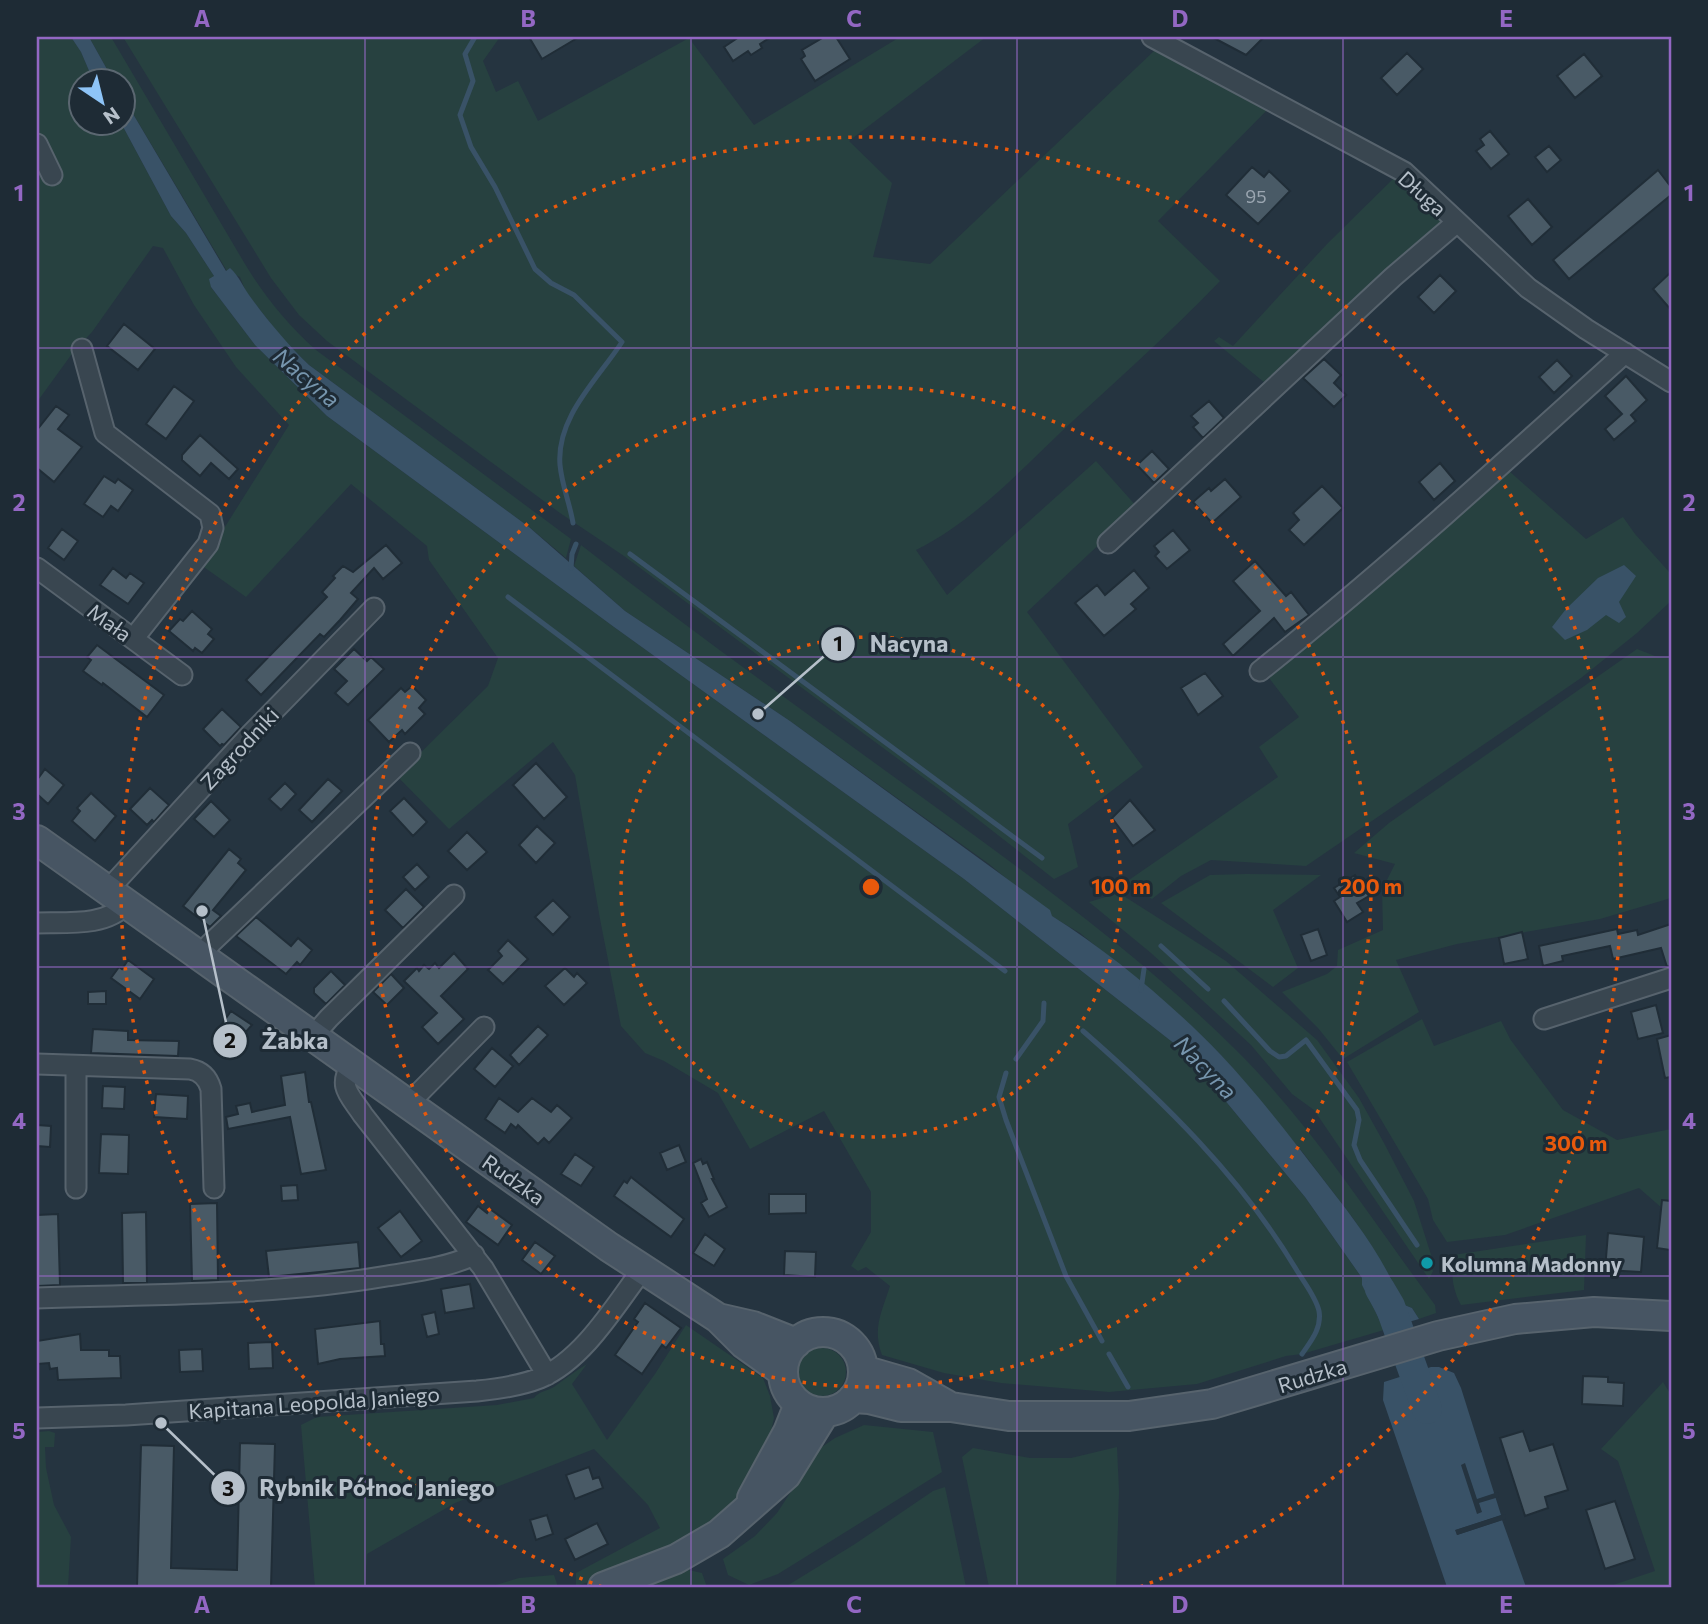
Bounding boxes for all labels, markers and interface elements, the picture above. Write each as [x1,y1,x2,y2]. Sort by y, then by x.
text: A [194,4,211,32]
text: B [520,4,536,32]
text: C [846,4,862,32]
text: D [1172,4,1189,32]
text: E [1499,4,1513,32]
north arrow [66,66,136,136]
text: N [100,103,124,130]
street label: Długa [1394,165,1452,221]
text: 1 [14,178,24,206]
text: 1 [1684,178,1694,206]
house number: 95 [1245,185,1267,207]
water label: Nacyna [268,341,346,413]
text: 2 [12,488,26,516]
text: 2 [1682,488,1696,516]
street label: Mała [83,598,137,646]
callout: Nacyna [820,622,962,666]
text: Nacyna [870,629,948,657]
text: 1 [833,630,843,655]
street label: Zagrodniki [195,702,283,794]
text: 3 [12,797,26,825]
text: 3 [1682,797,1696,825]
text: 100 m [1091,873,1151,898]
text: 200 m [1340,873,1402,898]
centre of rings [859,875,883,899]
callout: Żabka [212,1019,342,1063]
text: Żabka [262,1026,328,1054]
text: 2 [224,1027,236,1052]
water label: Nacyna [1169,1029,1243,1105]
text: 4 [12,1106,26,1134]
text: 4 [1682,1106,1696,1134]
text: 300 m [1545,1130,1607,1155]
street label: Rudzka [478,1149,550,1209]
place label: Kolumna Madonny [1441,1251,1623,1276]
marker: Kolumna Madonny [1419,1255,1435,1271]
street label: Rudzka [1275,1353,1349,1397]
street label: Kapitana Leopolda Janiego [187,1381,441,1423]
text: 5 [12,1416,26,1444]
text: 5 [1682,1416,1696,1444]
callout: Rybnik Północ Janiego [211,1466,509,1510]
text: Rybnik Północ Janiego [259,1473,495,1501]
text: 3 [222,1475,234,1500]
text: A [194,1590,211,1618]
text: B [520,1590,536,1618]
text: C [846,1590,862,1618]
text: D [1172,1590,1189,1618]
text: E [1499,1590,1513,1618]

